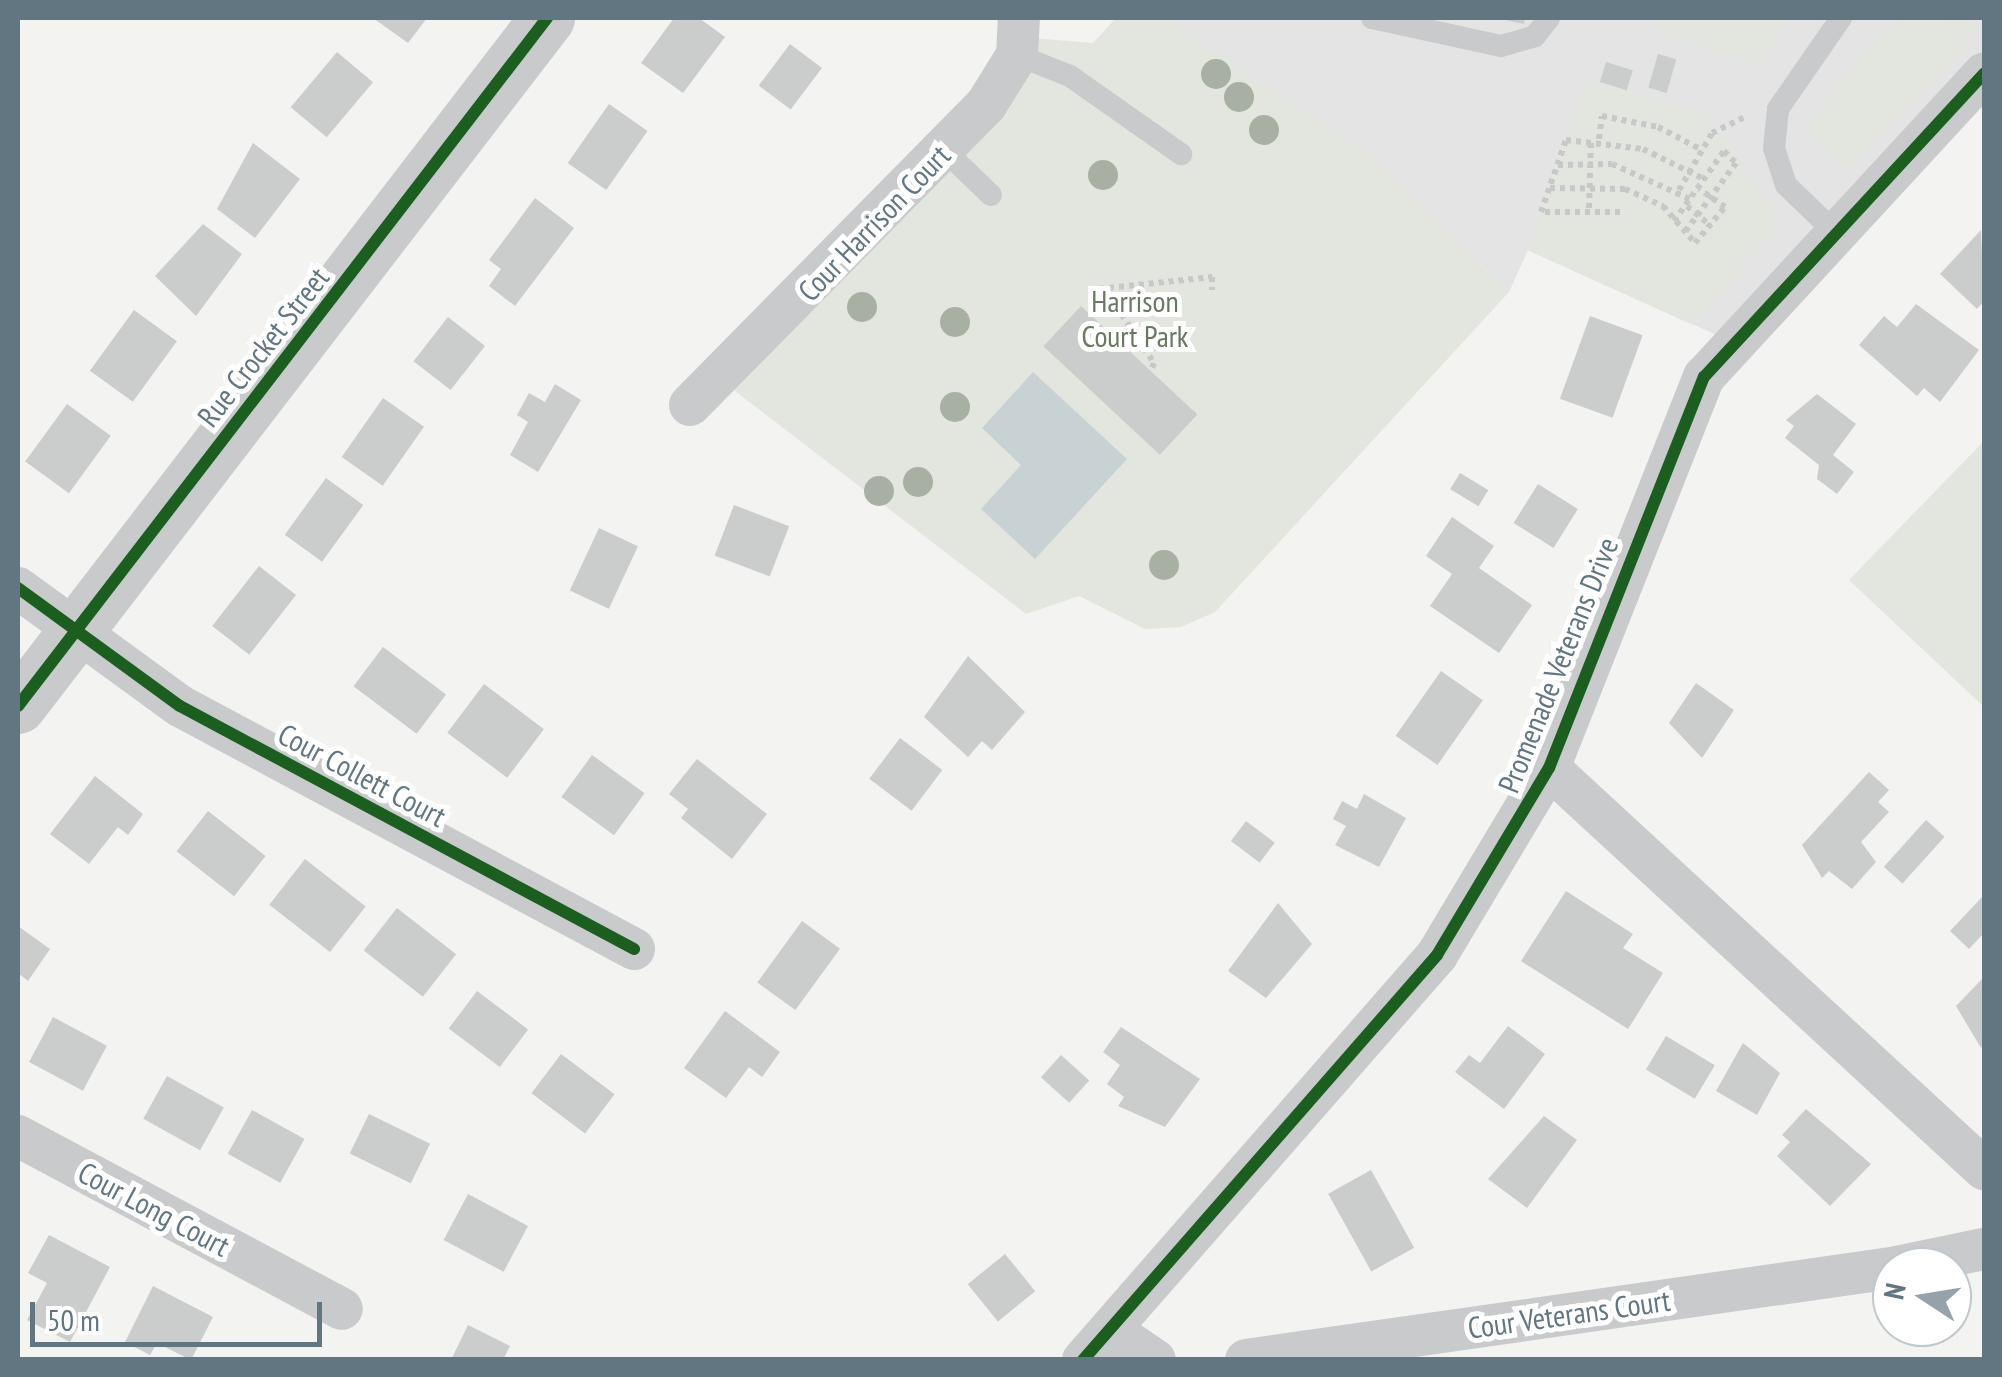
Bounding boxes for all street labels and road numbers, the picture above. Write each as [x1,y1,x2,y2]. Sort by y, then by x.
street label: Cour Harrison Court [790,137,958,309]
street label: Rue Crocket Street [190,260,336,434]
street label: Promenade Veterans Drive [1490,532,1626,798]
street label: Cour Collett Court [272,716,452,834]
street label: Cour Long Court [72,1154,236,1264]
street label: Cour Veterans Court [1465,1282,1673,1346]

